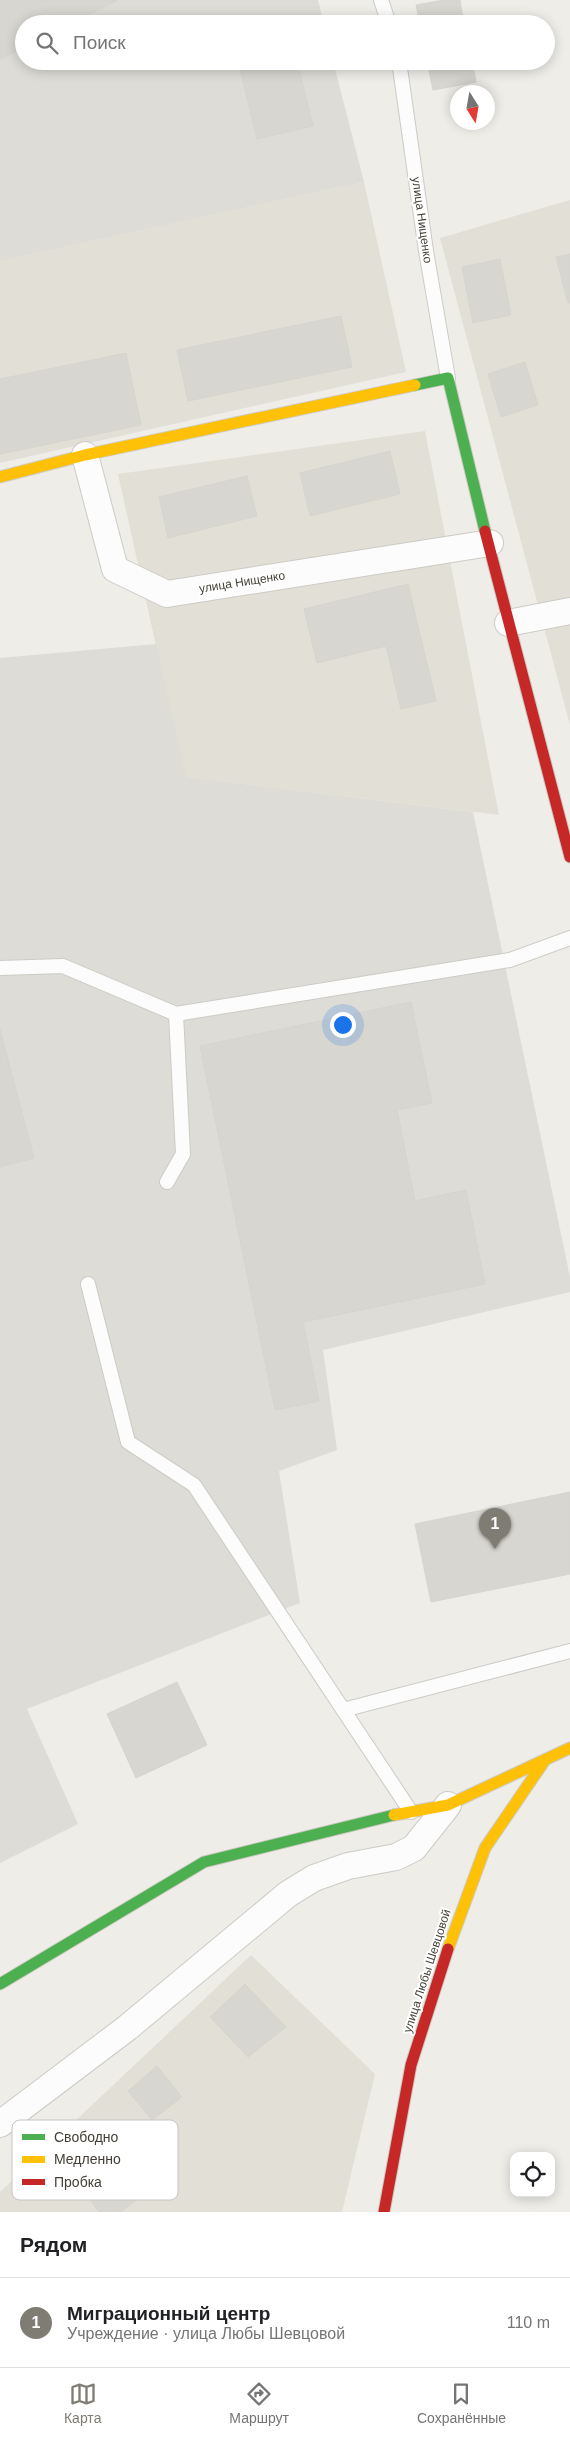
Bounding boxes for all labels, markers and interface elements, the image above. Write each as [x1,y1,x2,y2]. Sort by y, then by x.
search box [15,15,555,70]
icon: search [33,29,61,57]
text: Поиск [73,32,126,53]
north arrow [450,85,495,130]
street label: улица Нищенко [409,176,435,264]
street label: улица Нищенко [198,568,286,596]
your location [330,1012,356,1038]
pin: 1 [479,1508,511,1549]
street label: улица Любы Шевцовой [400,1907,454,2035]
legend [12,2120,178,2200]
text: Свободно [54,2129,119,2145]
text: Медленно [54,2151,121,2167]
map controls [510,2152,555,2197]
button: locate [510,2152,555,2197]
text: Пробка [54,2174,102,2190]
text: Рядом [20,2233,87,2256]
text: Миграционный центр [67,2303,270,2324]
text: 1 [32,2314,40,2331]
text: 110 m [507,2314,550,2331]
text: Учреждение · улица Любы Шевцовой [67,2325,345,2342]
tab: Карта [64,2380,101,2426]
tab: Маршрут [229,2380,289,2426]
tab: Сохранённые [417,2380,506,2426]

